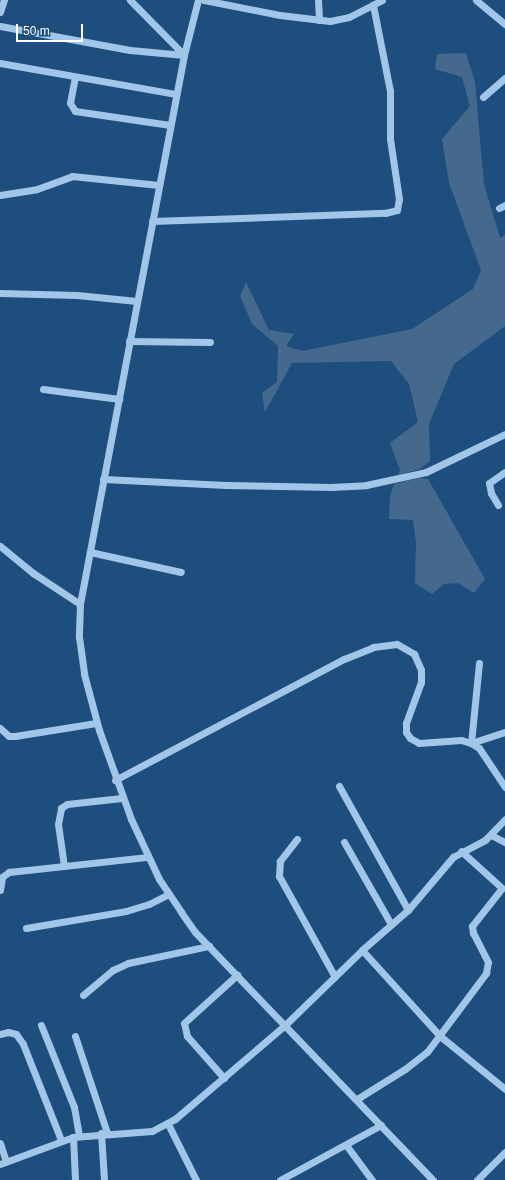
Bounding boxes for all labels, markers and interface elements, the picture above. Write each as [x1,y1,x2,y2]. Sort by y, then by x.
scale bar [18,16,85,42]
text: 50 m [23,24,50,38]

